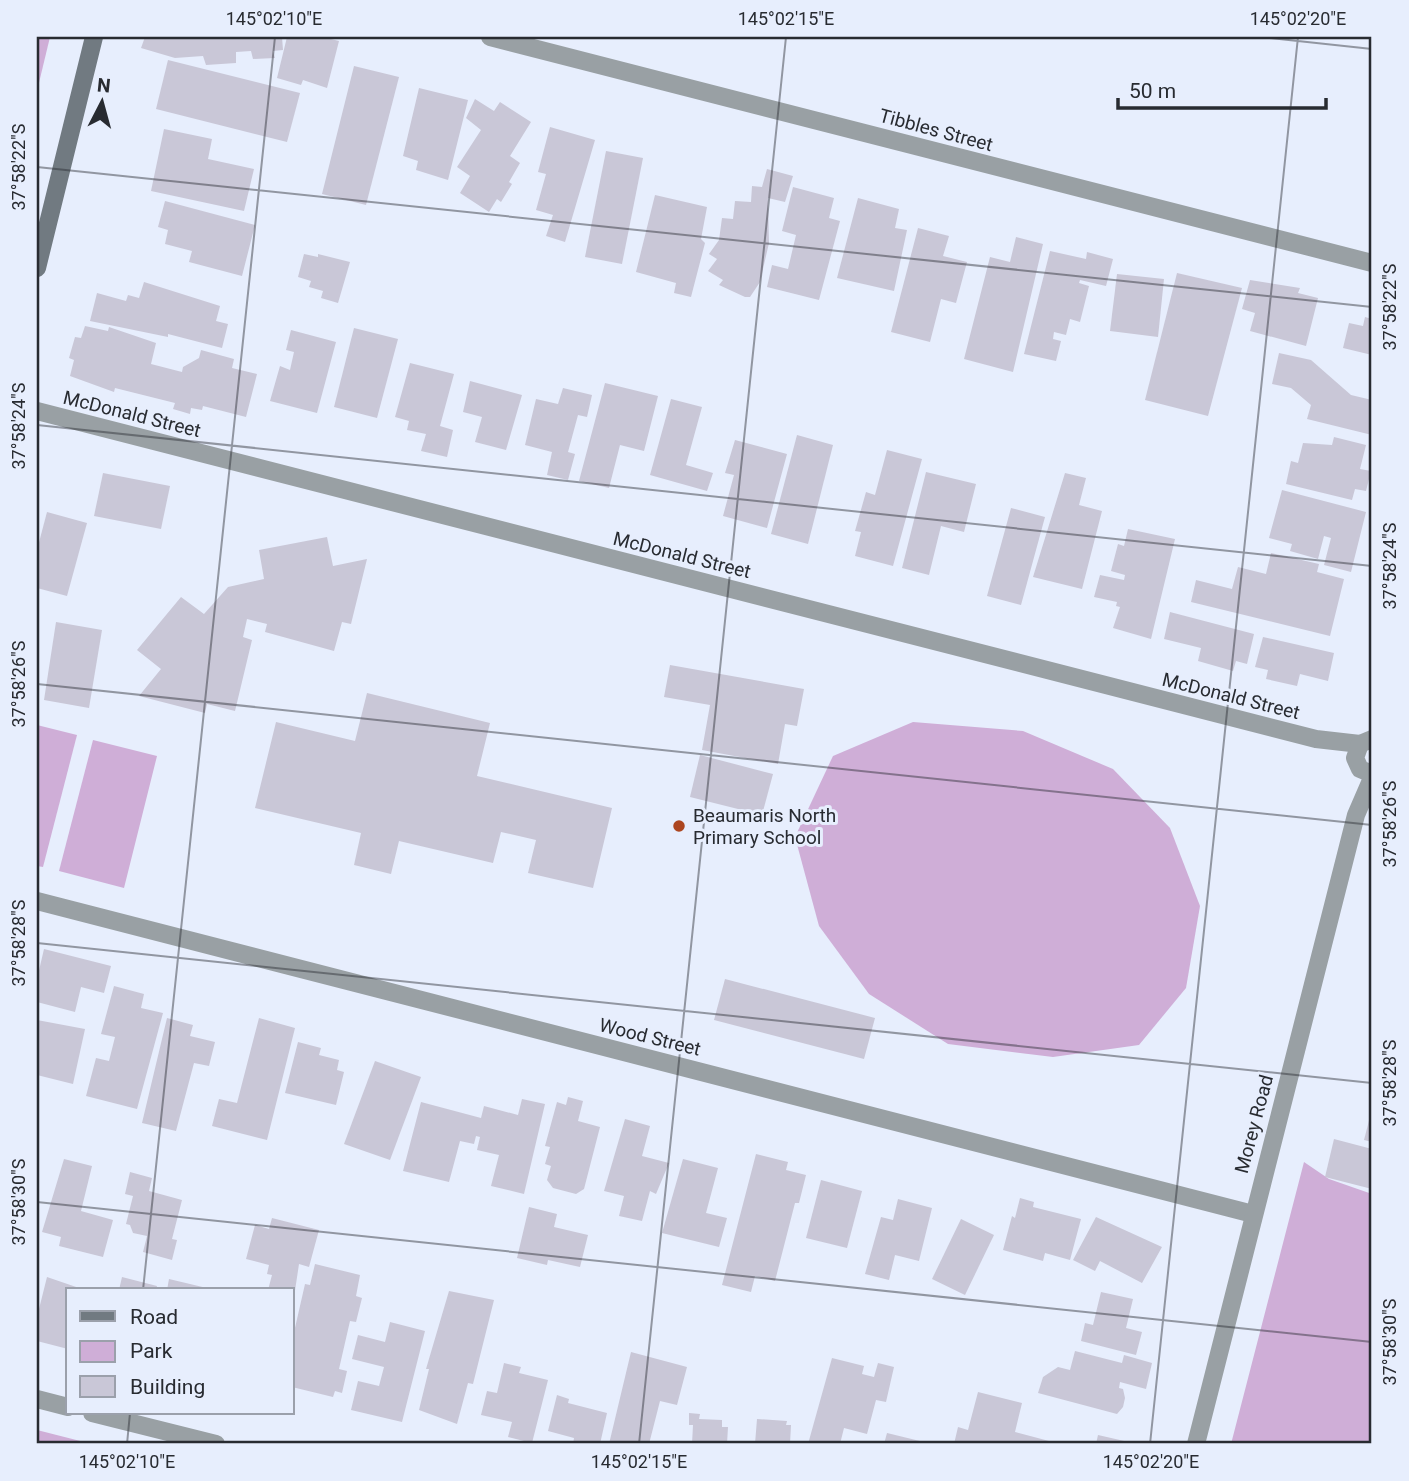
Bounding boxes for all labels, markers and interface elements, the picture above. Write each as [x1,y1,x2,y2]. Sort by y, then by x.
text: 145°02'10"E [226,8,322,29]
text: 145°02'15"E [738,8,834,29]
text: 145°02'20"E [1250,8,1346,29]
north arrow [66,66,136,136]
scale bar [1118,66,1327,110]
text: N [96,73,112,98]
text: 50 m [1129,79,1176,103]
street label: Tibbles Street [877,104,995,156]
text: 37°58'22"S [8,123,29,211]
text: 37°58'22"S [1379,263,1400,351]
text: 37°58'24"S [8,382,29,470]
street label: McDonald Street [61,386,203,442]
text: 37°58'24"S [1379,522,1400,610]
street label: McDonald Street [611,527,753,583]
text: 37°58'26"S [8,640,29,728]
street label: McDonald Street [1160,668,1302,724]
text: 37°58'26"S [1379,780,1400,868]
place label: Beaumaris North Primary School [693,804,836,849]
marker: Beaumaris North Primary School [671,818,687,834]
text: 37°58'28"S [8,899,29,987]
street label: Wood Street [597,1013,703,1061]
text: 37°58'28"S [1379,1039,1400,1127]
street label: Morey Road [1230,1072,1278,1176]
text: 37°58'30"S [8,1158,29,1246]
legend [66,1288,294,1414]
text: 37°58'30"S [1379,1298,1400,1386]
text: Road [130,1305,178,1329]
text: Park [130,1339,173,1363]
text: Building [130,1375,205,1399]
text: 145°02'10"E [79,1451,175,1472]
text: 145°02'15"E [591,1451,687,1472]
text: 145°02'20"E [1103,1451,1199,1472]

